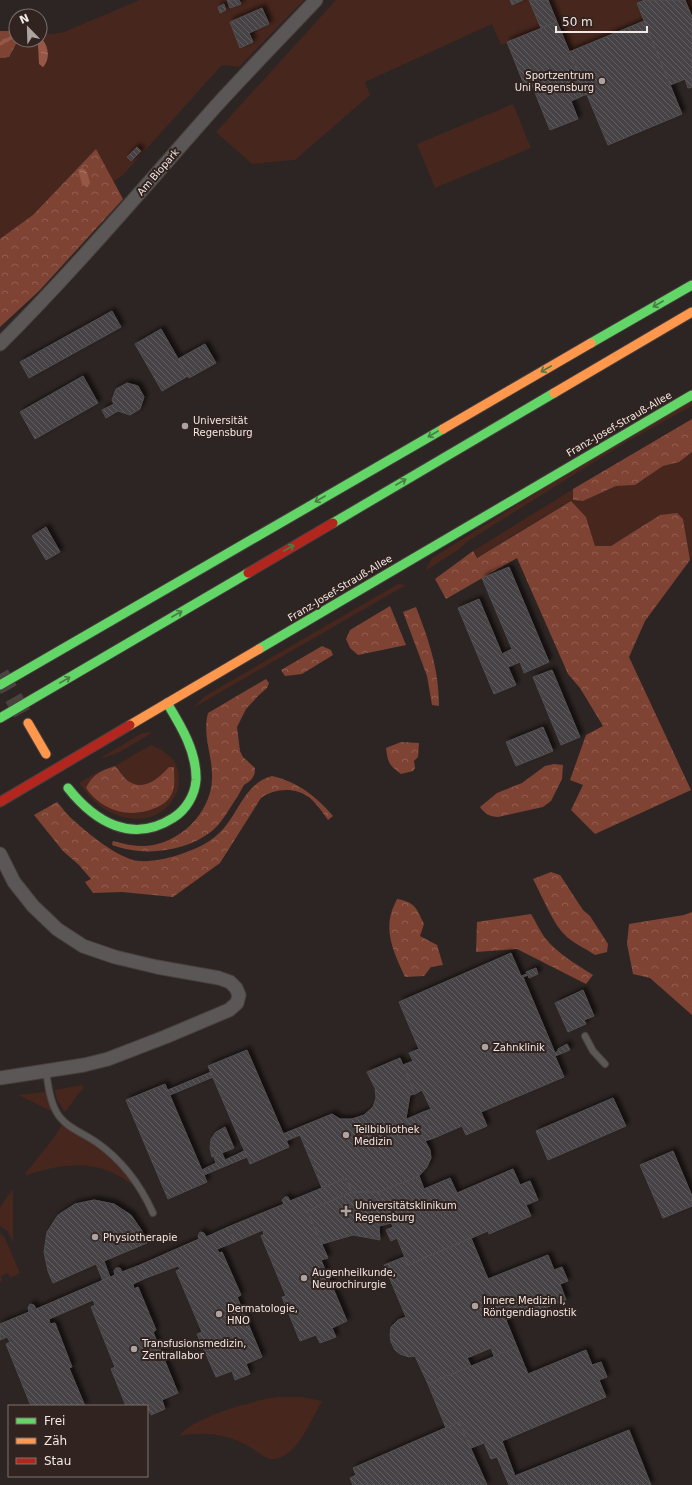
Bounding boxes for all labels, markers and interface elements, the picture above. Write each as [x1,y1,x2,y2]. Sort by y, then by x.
north arrow [8,8,48,48]
scale bar [556,8,647,34]
text: N [18,11,31,27]
text: 50 m [562,15,593,29]
place label: Sportzentrum Uni Regensburg [515,70,594,93]
marker: Sportzentrum Uni Regensburg [597,76,607,86]
street label: Am Biopark [135,146,181,197]
one-way arrow [652,301,664,309]
one-way arrow [540,366,552,374]
street label: Franz-Josef-Strauß-Allee [565,389,673,459]
place label: Universität Regensburg [193,415,253,438]
marker: Universität Regensburg [180,421,190,431]
one-way arrow [427,431,439,439]
one-way arrow [395,478,406,486]
one-way arrow [315,496,327,504]
one-way arrow [283,543,295,551]
street label: Franz-Josef-Strauß-Allee [286,553,394,623]
one-way arrow [171,609,183,617]
one-way arrow [59,675,71,683]
marker: Zahnklinik [480,1042,490,1052]
place label: Zahnklinik [493,1042,545,1053]
place label: Teilbibliothek Medizin [353,1124,420,1147]
marker: Teilbibliothek Medizin [341,1130,351,1140]
place label: Universitätsklinikum Regensburg [355,1200,457,1223]
marker: Universitätsklinikum Regensburg [340,1205,352,1217]
marker: Physiotherapie [90,1232,100,1242]
place label: Physiotherapie [103,1232,177,1243]
place label: Augenheilkunde, Neurochirurgie [312,1267,396,1290]
marker: Augenheilkunde, Neurochirurgie [299,1273,309,1283]
place label: Innere Medizin I, Röntgendiagnostik [483,1295,577,1318]
marker: Innere Medizin I, Röntgendiagnostik [470,1301,480,1311]
place label: Dermatologie, HNO [227,1303,298,1326]
marker: Dermatologie, HNO [214,1309,224,1319]
place label: Transfusionsmedizin, Zentrallabor [141,1338,247,1361]
marker: Transfusionsmedizin, Zentrallabor [129,1344,139,1354]
legend [8,1405,148,1477]
text: Frei [44,1414,65,1428]
text: Zäh [44,1434,67,1448]
text: Stau [44,1454,71,1468]

